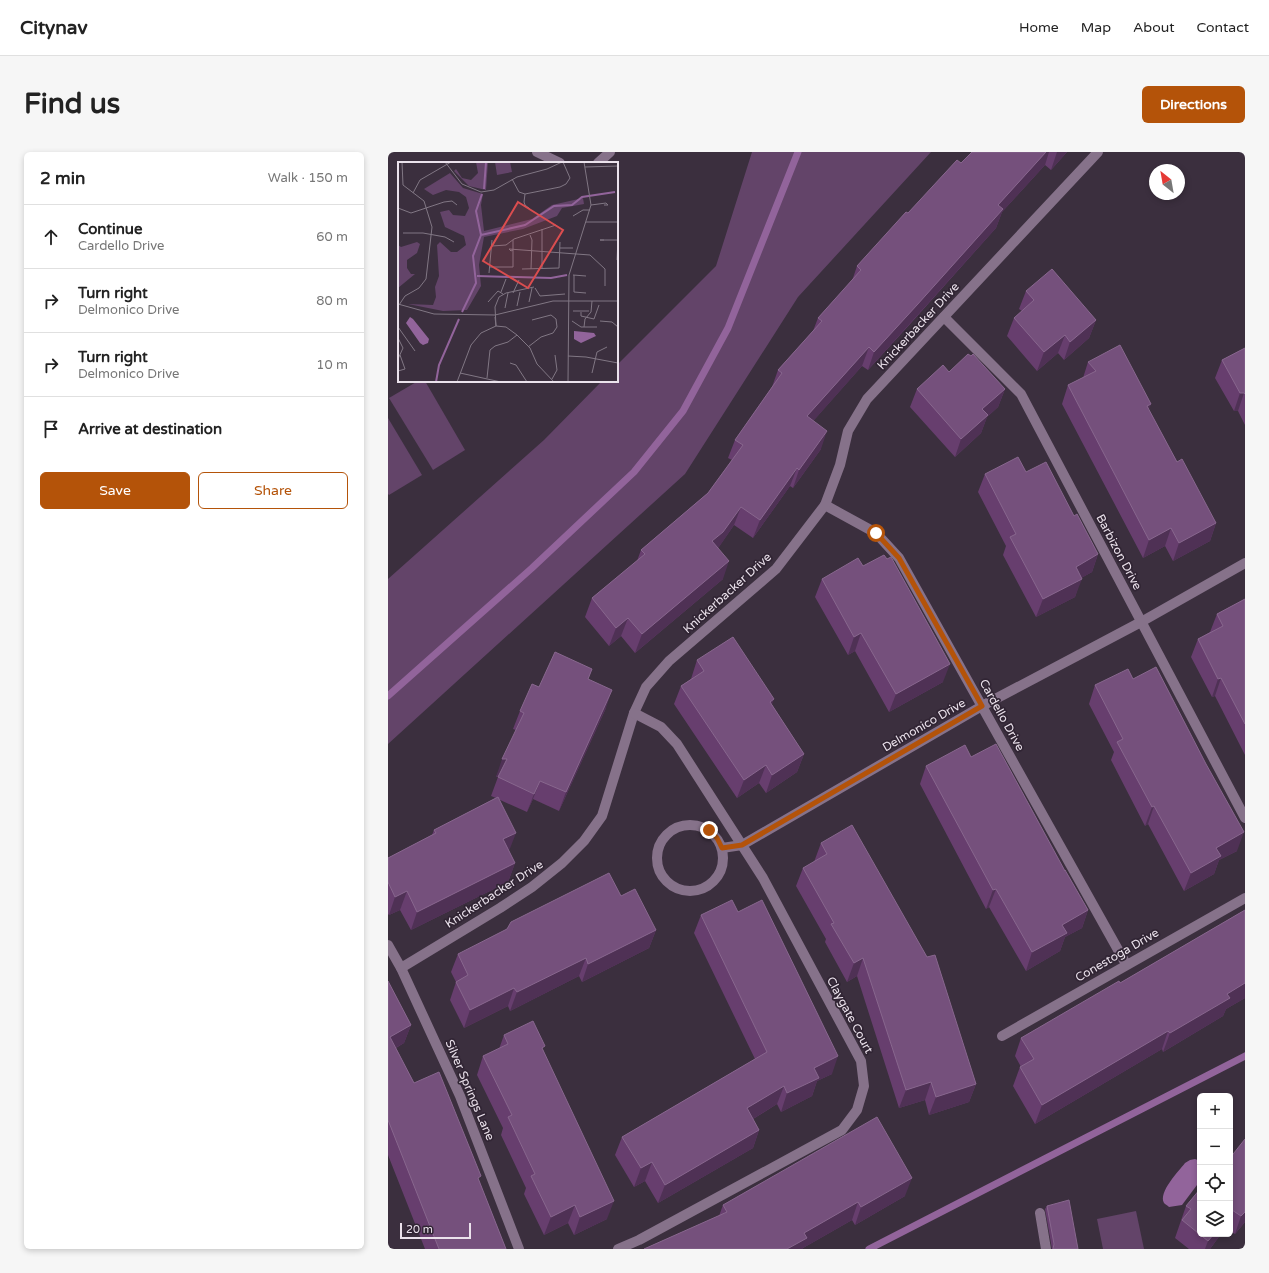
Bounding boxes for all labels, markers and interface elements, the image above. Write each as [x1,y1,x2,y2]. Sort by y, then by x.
text: Citynav [20,17,87,39]
text: Home [1019,19,1059,36]
text: Map [1081,19,1111,36]
text: About [1133,19,1175,36]
text: Contact [1197,19,1249,36]
button: Directions [1142,86,1245,123]
text: Find us [24,87,120,121]
inset map [398,162,618,382]
north arrow [1149,164,1185,200]
text: 2 min [40,168,85,189]
text: Walk · 150 m [268,170,348,186]
text: Continue [78,220,142,238]
icon: ahead [40,226,62,248]
text: 60 m [316,229,348,245]
text: Cardello Drive [78,238,164,254]
street label: Knickerbacker Drive [874,279,962,372]
text: Turn right [78,284,148,302]
icon: right [40,290,62,312]
text: 80 m [316,293,348,309]
text: Delmonico Drive [78,302,179,318]
text: Turn right [78,348,148,366]
icon: right [40,354,62,376]
text: 10 m [316,357,348,373]
text: Delmonico Drive [78,366,179,382]
icon: arrive [40,418,62,440]
text: Arrive at destination [78,420,222,438]
button: Save [40,472,190,509]
button: Share [198,472,348,509]
street label: Barbizon Drive [1093,512,1145,592]
route start [867,524,885,542]
street label: Knickerbacker Drive [680,550,774,636]
street label: Cardello Drive [977,677,1028,753]
street label: Delmonico Drive [880,695,968,754]
route end [700,821,718,839]
street label: Knickerbacker Drive [442,857,546,931]
street label: Conestoga Drive [1073,925,1161,985]
street label: Claygate Court [824,974,876,1056]
street label: Silver Springs Lane [442,1038,498,1143]
map controls [1197,1093,1233,1237]
button: + [1197,1093,1233,1129]
button: − [1197,1129,1233,1165]
button: locate [1197,1165,1233,1201]
button: layers [1197,1201,1233,1237]
scale bar [400,1221,471,1240]
text: 20 m [406,1223,433,1236]

